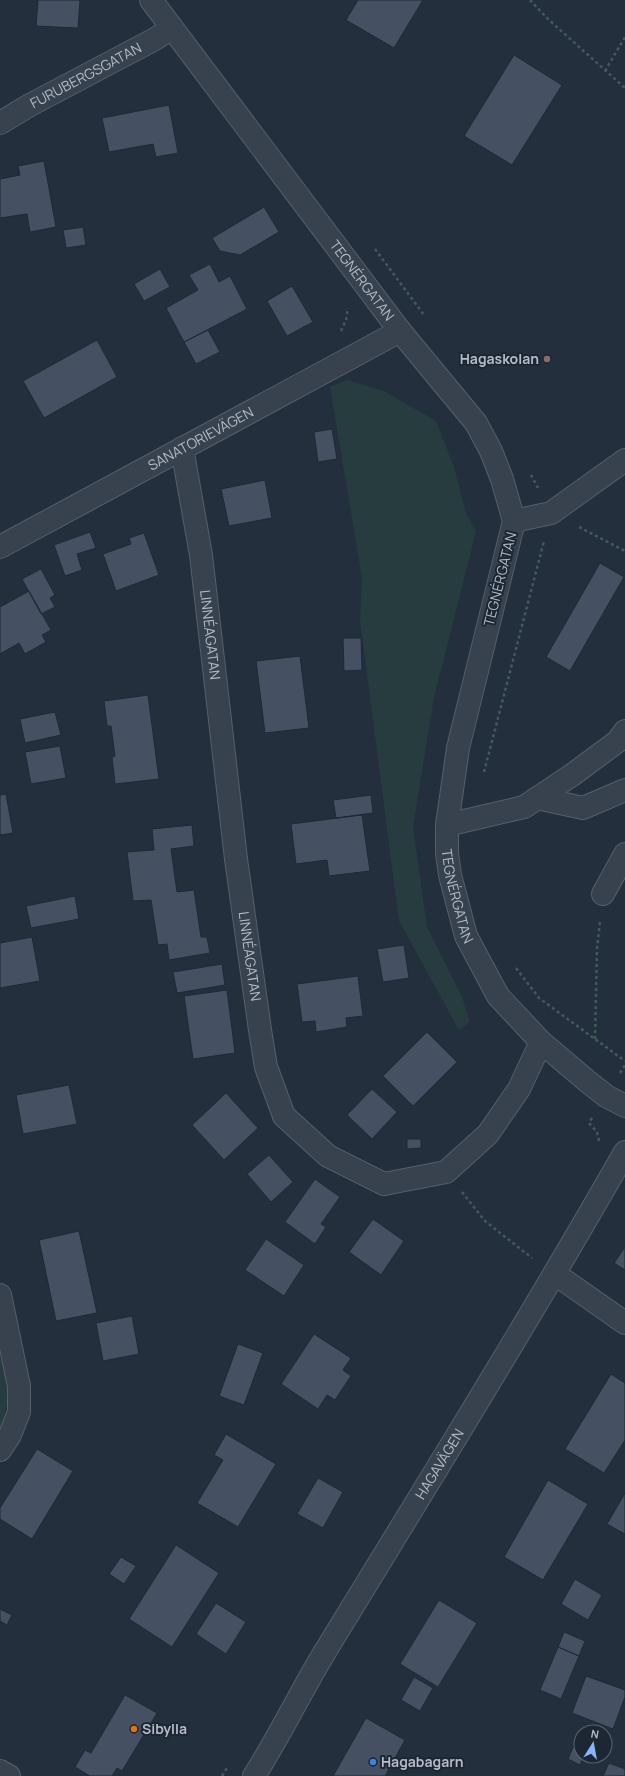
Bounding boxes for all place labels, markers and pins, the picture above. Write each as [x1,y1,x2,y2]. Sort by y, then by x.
place label: Hagaskolan [460,349,539,368]
marker: Hagaskolan [542,354,552,364]
place label: Sibylla [142,1719,187,1738]
marker: Sibylla [129,1724,139,1734]
place label: Hagabagarn [381,1752,464,1771]
marker: Hagabagarn [368,1757,378,1767]

